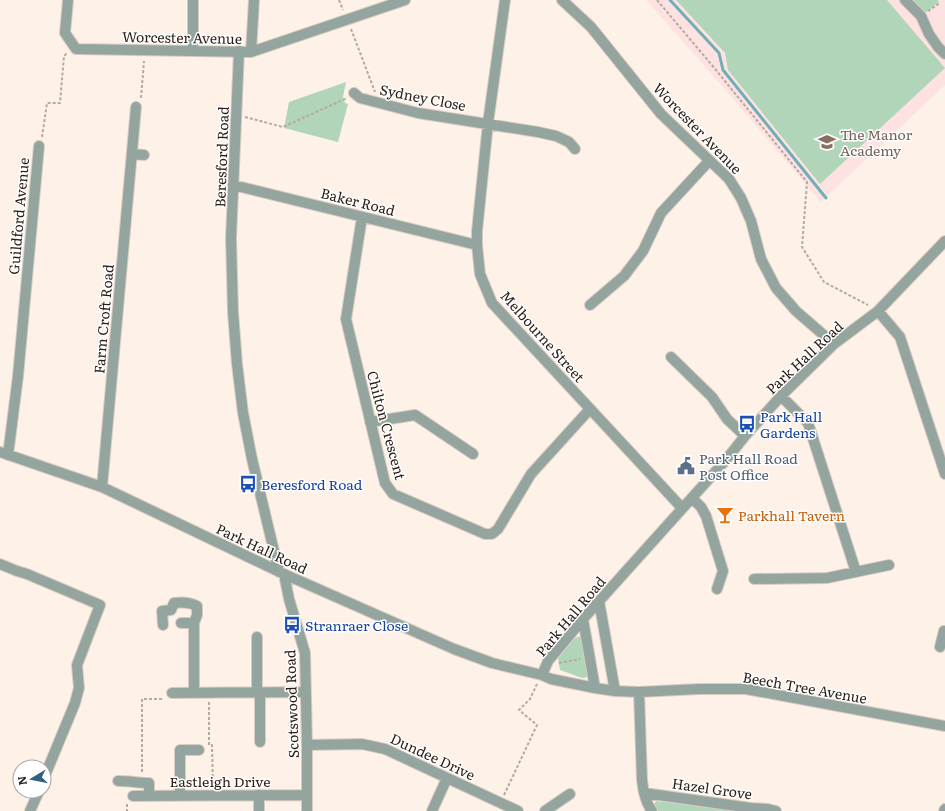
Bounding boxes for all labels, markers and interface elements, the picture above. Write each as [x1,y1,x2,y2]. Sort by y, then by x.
street label: Worcester Avenue [122,26,242,48]
street label: Worcester Avenue [649,78,747,178]
street label: Sydney Close [378,79,468,115]
street label: Beresford Road [209,106,233,208]
place label: The Manor Academy [840,124,913,160]
school or university icon: The Manor Academy [817,132,837,152]
street label: Guildford Avenue [3,157,33,275]
street label: Baker Road [319,182,398,220]
street label: Farm Croft Road [88,263,118,375]
street label: Melbourne Street [496,286,590,386]
street label: Park Hall Road [761,316,847,398]
street label: Chilton Crescent [363,368,411,482]
place label: Park Hall Gardens [760,406,822,442]
bus stop icon: Park Hall Gardens [737,414,757,434]
place label: Park Hall Road Post Office [699,448,798,484]
public building icon: Park Hall Road Post Office [676,456,696,476]
bus stop icon: Beresford Road [238,474,258,494]
place label: Beresford Road [261,474,363,494]
bar icon: Parkhall Tavern [715,505,735,525]
place label: Parkhall Tavern [738,505,845,525]
street label: Park Hall Road [213,518,311,578]
street label: Park Hall Road [531,571,610,660]
bus stop icon: Stranraer Close [282,615,302,635]
place label: Stranraer Close [305,615,408,635]
street label: Scotswood Road [279,649,303,759]
street label: Beech Tree Avenue [741,666,869,708]
street label: Dundee Drive [387,728,479,784]
north arrow [12,759,52,799]
street label: Eastleigh Drive [169,771,271,791]
street label: Hazel Grove [671,772,753,804]
text: N [12,775,30,787]

